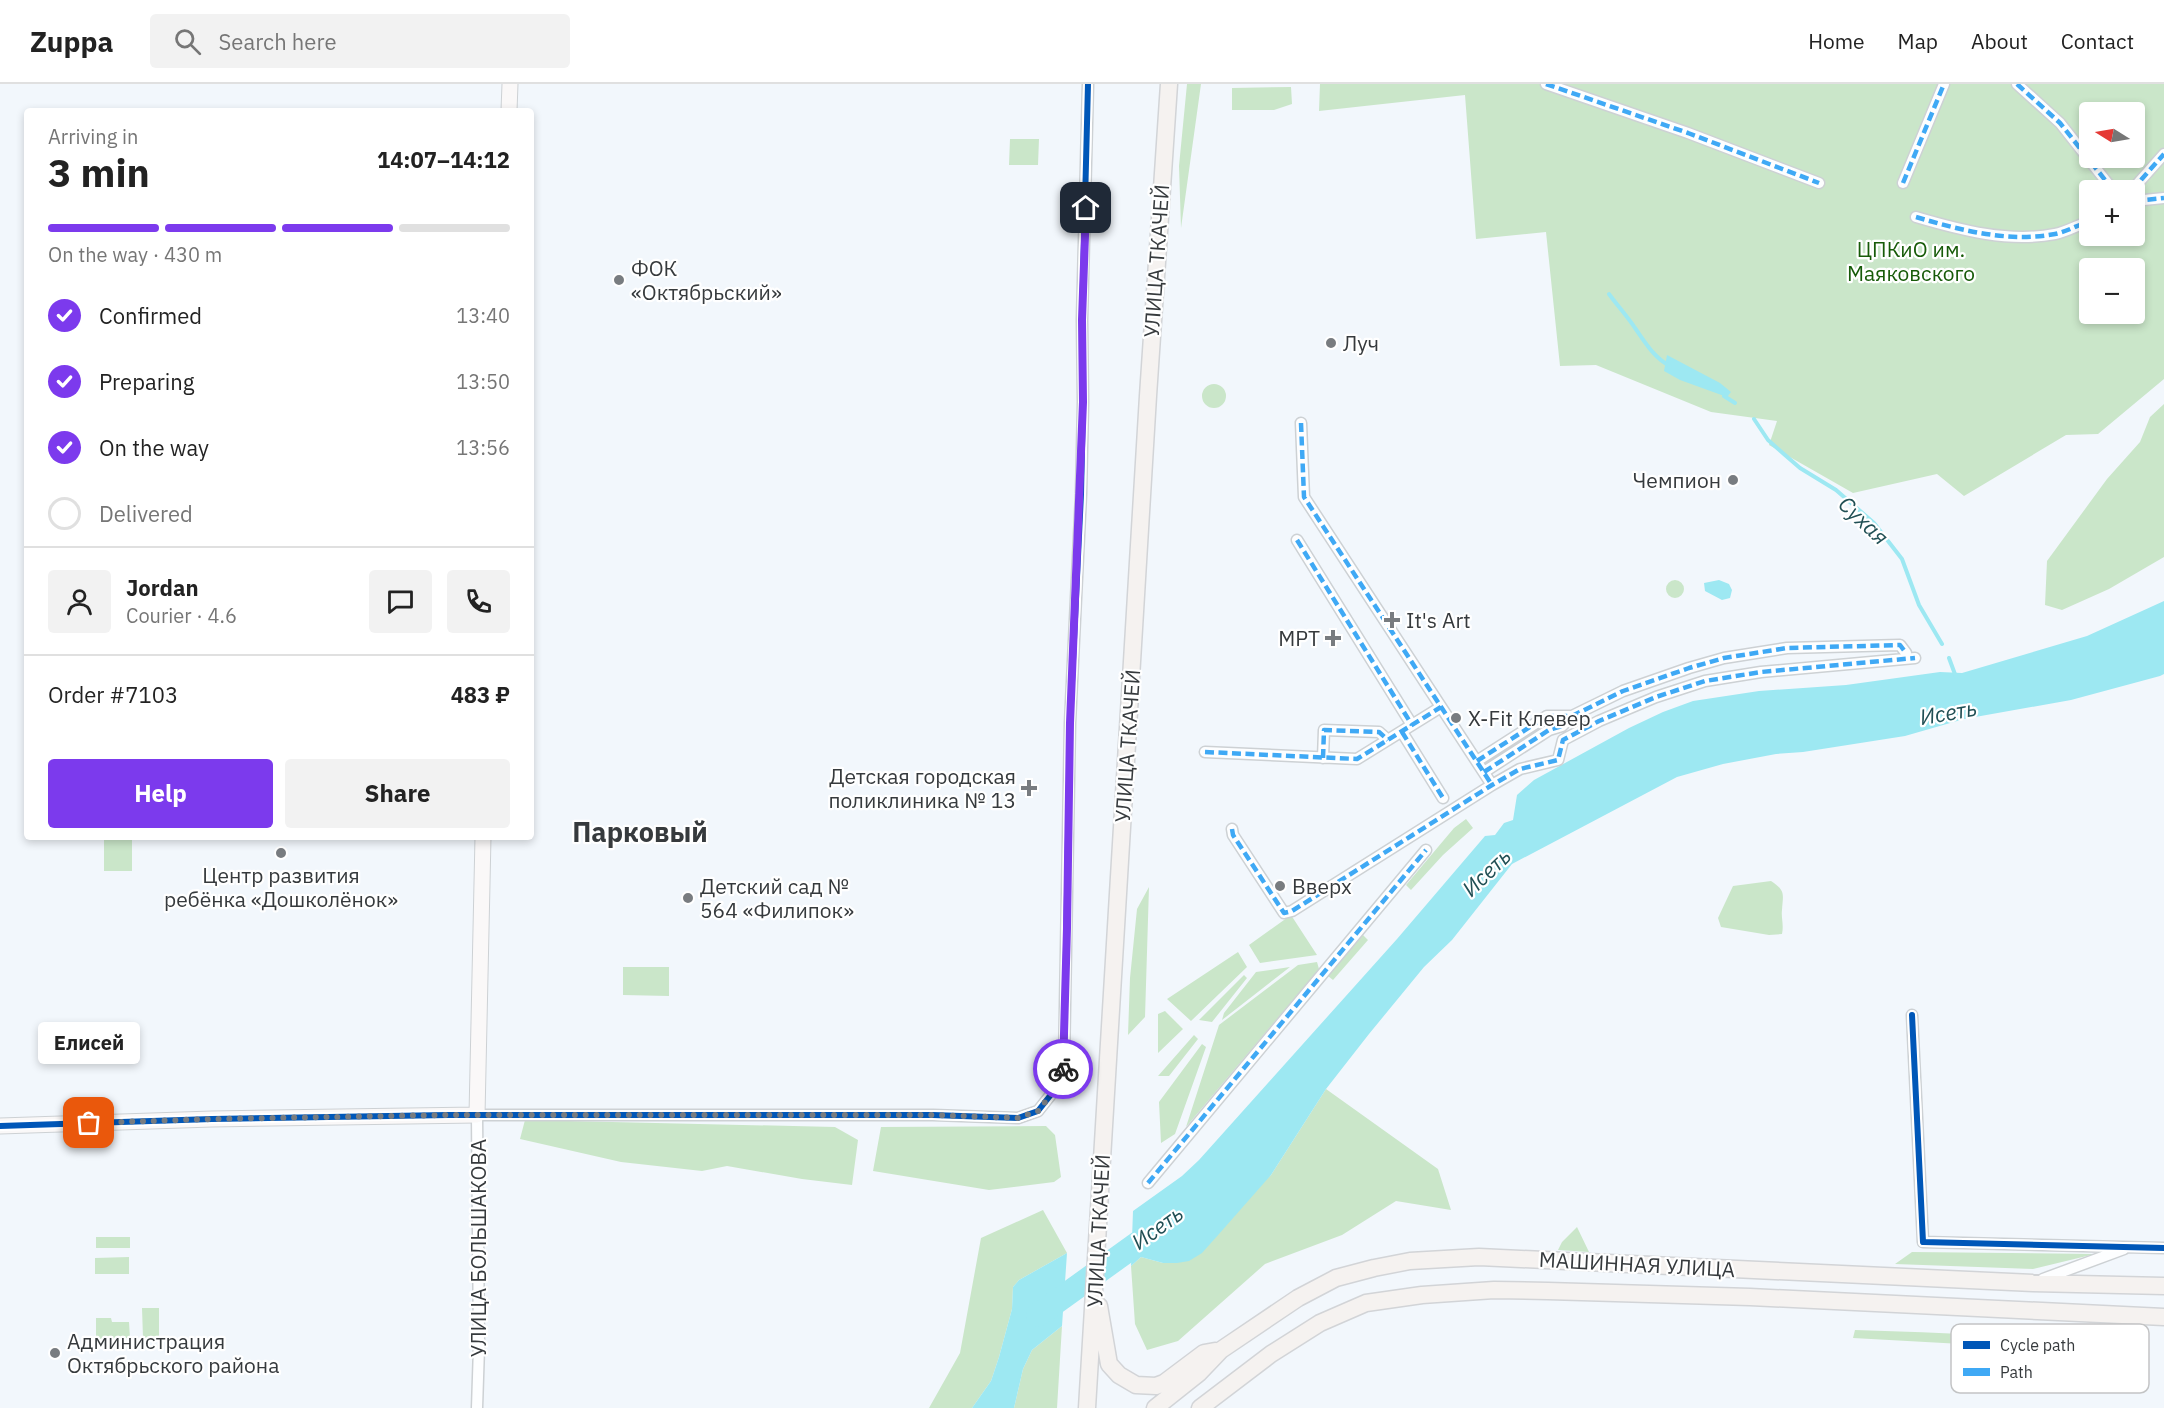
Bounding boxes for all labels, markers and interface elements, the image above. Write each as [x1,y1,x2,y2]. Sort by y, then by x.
search box [150,14,570,68]
text: Zuppa [30,23,114,60]
icon: search [171,25,204,58]
text: Search here [219,27,336,56]
text: Home [1808,27,1865,55]
text: Map [1898,27,1938,55]
text: About [1971,27,2028,55]
text: Contact [2061,27,2134,55]
north arrow [2079,102,2145,168]
map controls [2079,102,2145,324]
text: Arriving in [48,123,138,150]
text: 14:07–14:12 [377,145,510,174]
text: 3 min [48,147,150,198]
button: + [2079,180,2145,246]
pin [1060,182,1111,233]
street label: УЛИЦА ТКАЧЕЙ [1137,183,1175,339]
icon: home [1069,191,1102,224]
park label: ЦПКиО им. Маяковского [1847,235,1975,287]
text: On the way · 430 m [48,241,222,268]
place label: ФОК «Октябрьский» [631,254,782,306]
button: − [2079,258,2145,324]
marker: ФОК «Октябрьский» [612,273,626,287]
icon: check [48,299,81,332]
text: Confirmed [99,301,202,330]
text: 13:40 [456,302,510,329]
place label: Луч [1343,329,1379,357]
marker: Луч [1324,336,1338,350]
icon: check [48,365,81,398]
text: Preparing [99,367,194,396]
text: 13:50 [456,368,510,395]
icon: check [48,431,81,464]
text: On the way [99,433,209,462]
text: 13:56 [456,434,510,461]
place label: Чемпион [1633,466,1721,494]
marker: Чемпион [1726,473,1740,487]
water label: Сухая [1833,489,1895,551]
text: Delivered [99,499,193,528]
button: person [48,570,111,633]
button: chat [369,570,432,633]
button: phone [447,570,510,633]
text: Jordan [126,573,199,602]
text: Courier · 4.6 [126,602,237,629]
place label: It's Art [1406,606,1471,634]
marker: It's Art [1383,611,1401,629]
place label: МРТ [1278,624,1320,652]
marker: МРТ [1324,629,1342,647]
street label: УЛИЦА ТКАЧЕЙ [1108,668,1146,824]
text: Order #7103 [48,680,178,709]
text: 483 ₽ [451,680,510,709]
water label: Исеть [1917,693,1979,731]
place label: X-Fit Клевер [1468,704,1591,732]
marker: X-Fit Клевер [1449,711,1463,725]
button: Help [48,759,273,828]
button: Share [285,759,510,828]
place label: Детская городская поликлиника № 13 [828,762,1016,814]
marker: Детская городская поликлиника № 13 [1020,779,1038,797]
district label: Парковый [572,814,708,849]
water label: Исеть [1455,842,1517,902]
marker: Центр развития ребёнка «Дошколёнок» [274,846,288,860]
place label: Центр развития ребёнка «Дошколёнок» [164,861,398,913]
place label: Детский сад № 564 «Филипок» [700,872,854,924]
place label: Вверх [1292,872,1352,900]
marker: Вверх [1273,879,1287,893]
marker: Детский сад № 564 «Филипок» [681,891,695,905]
callout: Елисей [38,1021,140,1063]
text: Елисей [54,1029,124,1056]
courier [1033,1039,1093,1099]
icon: bike [1047,1053,1080,1086]
pin [63,1097,114,1148]
icon: bag [72,1106,105,1139]
street label: УЛИЦА БОЛЬШАКОВА [464,1139,492,1357]
street label: УЛИЦА ТКАЧЕЙ [1080,1154,1116,1308]
water label: Исеть [1125,1198,1189,1256]
street label: МАШИННАЯ УЛИЦА [1538,1245,1736,1283]
legend [1951,1324,2149,1393]
place label: Администрация Октябрьского района [67,1327,279,1379]
text: Cycle path [2000,1335,2075,1355]
marker: Администрация Октябрьского района [48,1346,62,1360]
text: Path [2000,1362,2033,1382]

